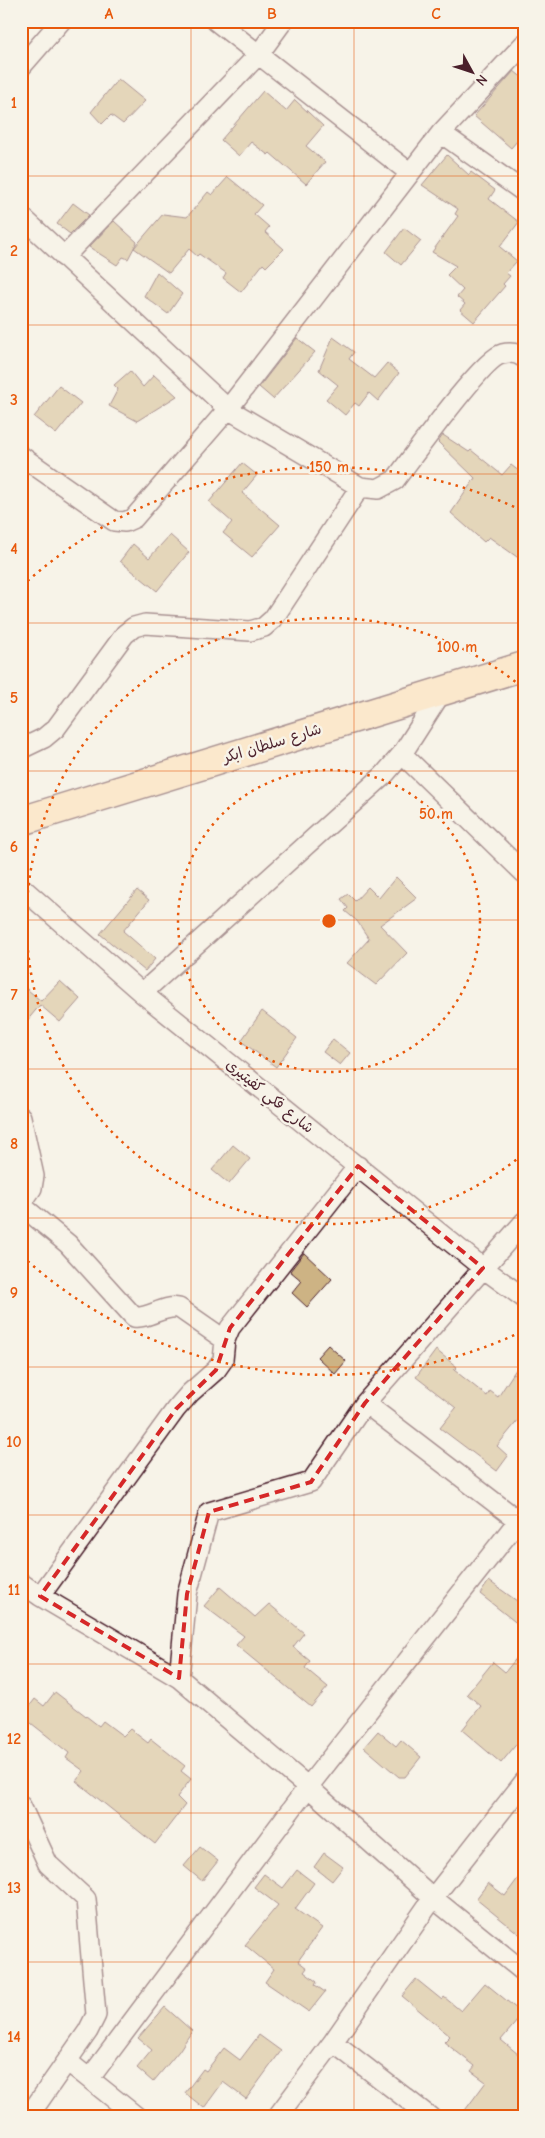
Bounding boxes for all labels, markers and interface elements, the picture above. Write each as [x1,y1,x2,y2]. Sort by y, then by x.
text: A [105,5,114,23]
text: B [267,5,277,23]
text: C [431,5,441,23]
north arrow [448,48,498,98]
text: N [472,71,491,89]
text: 1 [11,94,17,112]
text: 2 [10,242,18,260]
text: 3 [10,391,18,409]
text: 150 m [309,458,349,476]
text: 4 [10,540,18,558]
text: 100 m [437,638,477,656]
text: 5 [10,689,18,707]
street label: شارع سلطان ابكر [219,719,324,768]
text: 50 m [419,805,453,823]
text: 6 [10,838,18,856]
centre of rings [320,912,338,930]
text: 7 [10,986,18,1004]
street label: شارع فكي كفيتيرى [220,1055,318,1140]
text: 8 [10,1135,18,1153]
text: 9 [10,1284,18,1302]
text: 10 [6,1433,22,1451]
text: 11 [8,1581,20,1599]
text: 12 [7,1730,21,1748]
text: 13 [7,1879,21,1897]
text: 14 [7,2028,21,2046]

